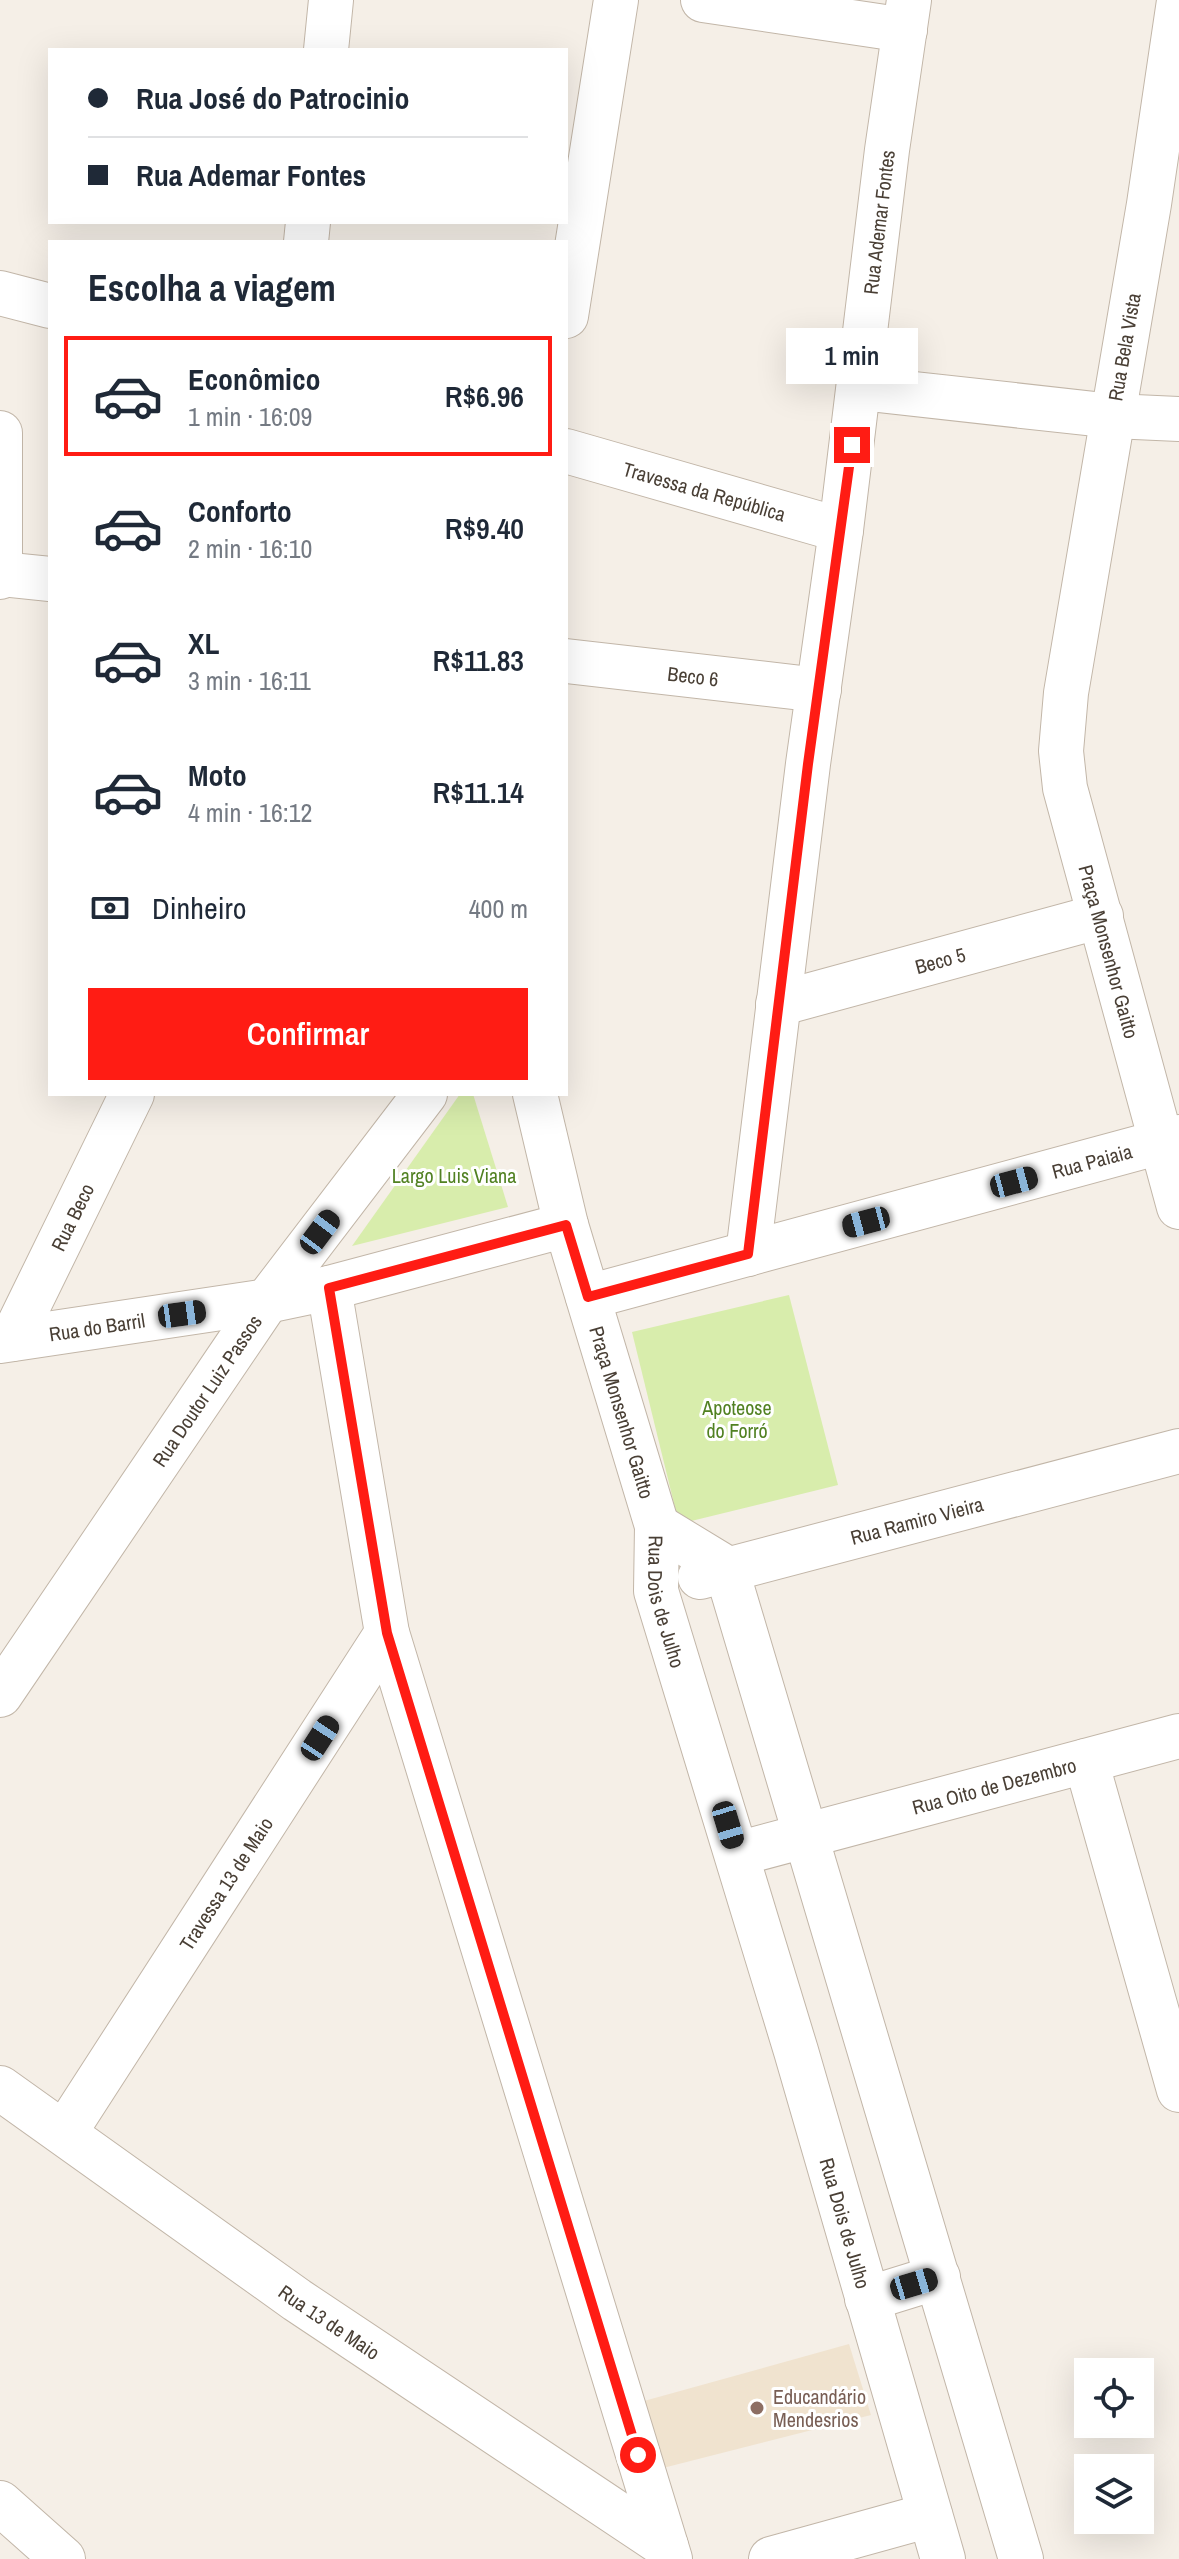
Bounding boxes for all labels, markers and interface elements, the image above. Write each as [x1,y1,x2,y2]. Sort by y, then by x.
text: Rua José do Patrocinio [136,78,409,118]
street label: Rua Ademar Fontes [856,149,900,296]
text: Rua Ademar Fontes [136,155,366,195]
text: Escolha a viagem [88,264,336,312]
street label: Rua Bela Vista [1101,291,1147,403]
callout: 1 min [786,329,918,385]
text: 1 min [825,338,879,373]
text: Econômico [188,359,321,399]
icon: car [92,360,164,432]
text: R$6.96 [445,376,524,416]
text: 1 min · 16:09 [188,399,312,434]
route end [834,427,870,463]
street label: Travessa da República [620,455,789,527]
text: Conforto [188,491,292,531]
icon: car [92,492,164,564]
text: R$9.40 [445,508,524,548]
text: 2 min · 16:10 [188,531,312,566]
text: XL [188,623,219,663]
icon: car [92,624,164,696]
text: R$11.83 [433,640,524,680]
street label: Beco 6 [666,659,720,692]
text: 3 min · 16:11 [188,663,311,698]
text: Moto [188,755,247,795]
icon: car [92,756,164,828]
text: R$11.14 [433,772,524,812]
text: 4 min · 16:12 [188,795,312,830]
street label: Praça Monsenhor Gaitto [1073,862,1146,1041]
icon: cash [88,886,132,930]
text: Dinheiro [152,888,246,928]
text: 400 m [469,891,528,926]
street label: Beco 5 [912,940,968,980]
button: Confirmar [88,988,528,1080]
street label: Rua Paiaia [1049,1137,1135,1184]
park label: Largo Luis Viana [392,1162,516,1189]
car [988,1164,1040,1200]
street label: Rua Beco [44,1179,100,1255]
car [840,1204,892,1240]
car [296,1206,344,1258]
car [157,1299,207,1329]
street label: Rua do Barril [47,1306,147,1347]
street label: Rua Doutor Luiz Passos [145,1309,268,1472]
street label: Praça Monsenhor Gaitto [584,1323,661,1502]
park label: Apoteose do Forró [701,1394,772,1444]
street label: Rua Ramiro Vieira [847,1490,986,1550]
street label: Rua Dois de Julho [643,1535,692,1671]
car [297,1711,343,1765]
street label: Rua Oito de Dezembro [909,1751,1079,1820]
car [710,1799,746,1851]
street label: Travessa 13 de Maio [173,1811,278,1955]
street label: Rua Dois de Julho [814,2154,878,2292]
car [888,2266,940,2302]
street label: Rua 13 de Maio [273,2278,386,2365]
map controls [1074,2358,1154,2534]
button: locate [1074,2358,1154,2438]
place label: Educandário Mendesrios [773,2383,866,2433]
marker: Educandário Mendesrios [748,2399,766,2417]
route start [620,2437,656,2473]
button: layers [1074,2454,1154,2534]

